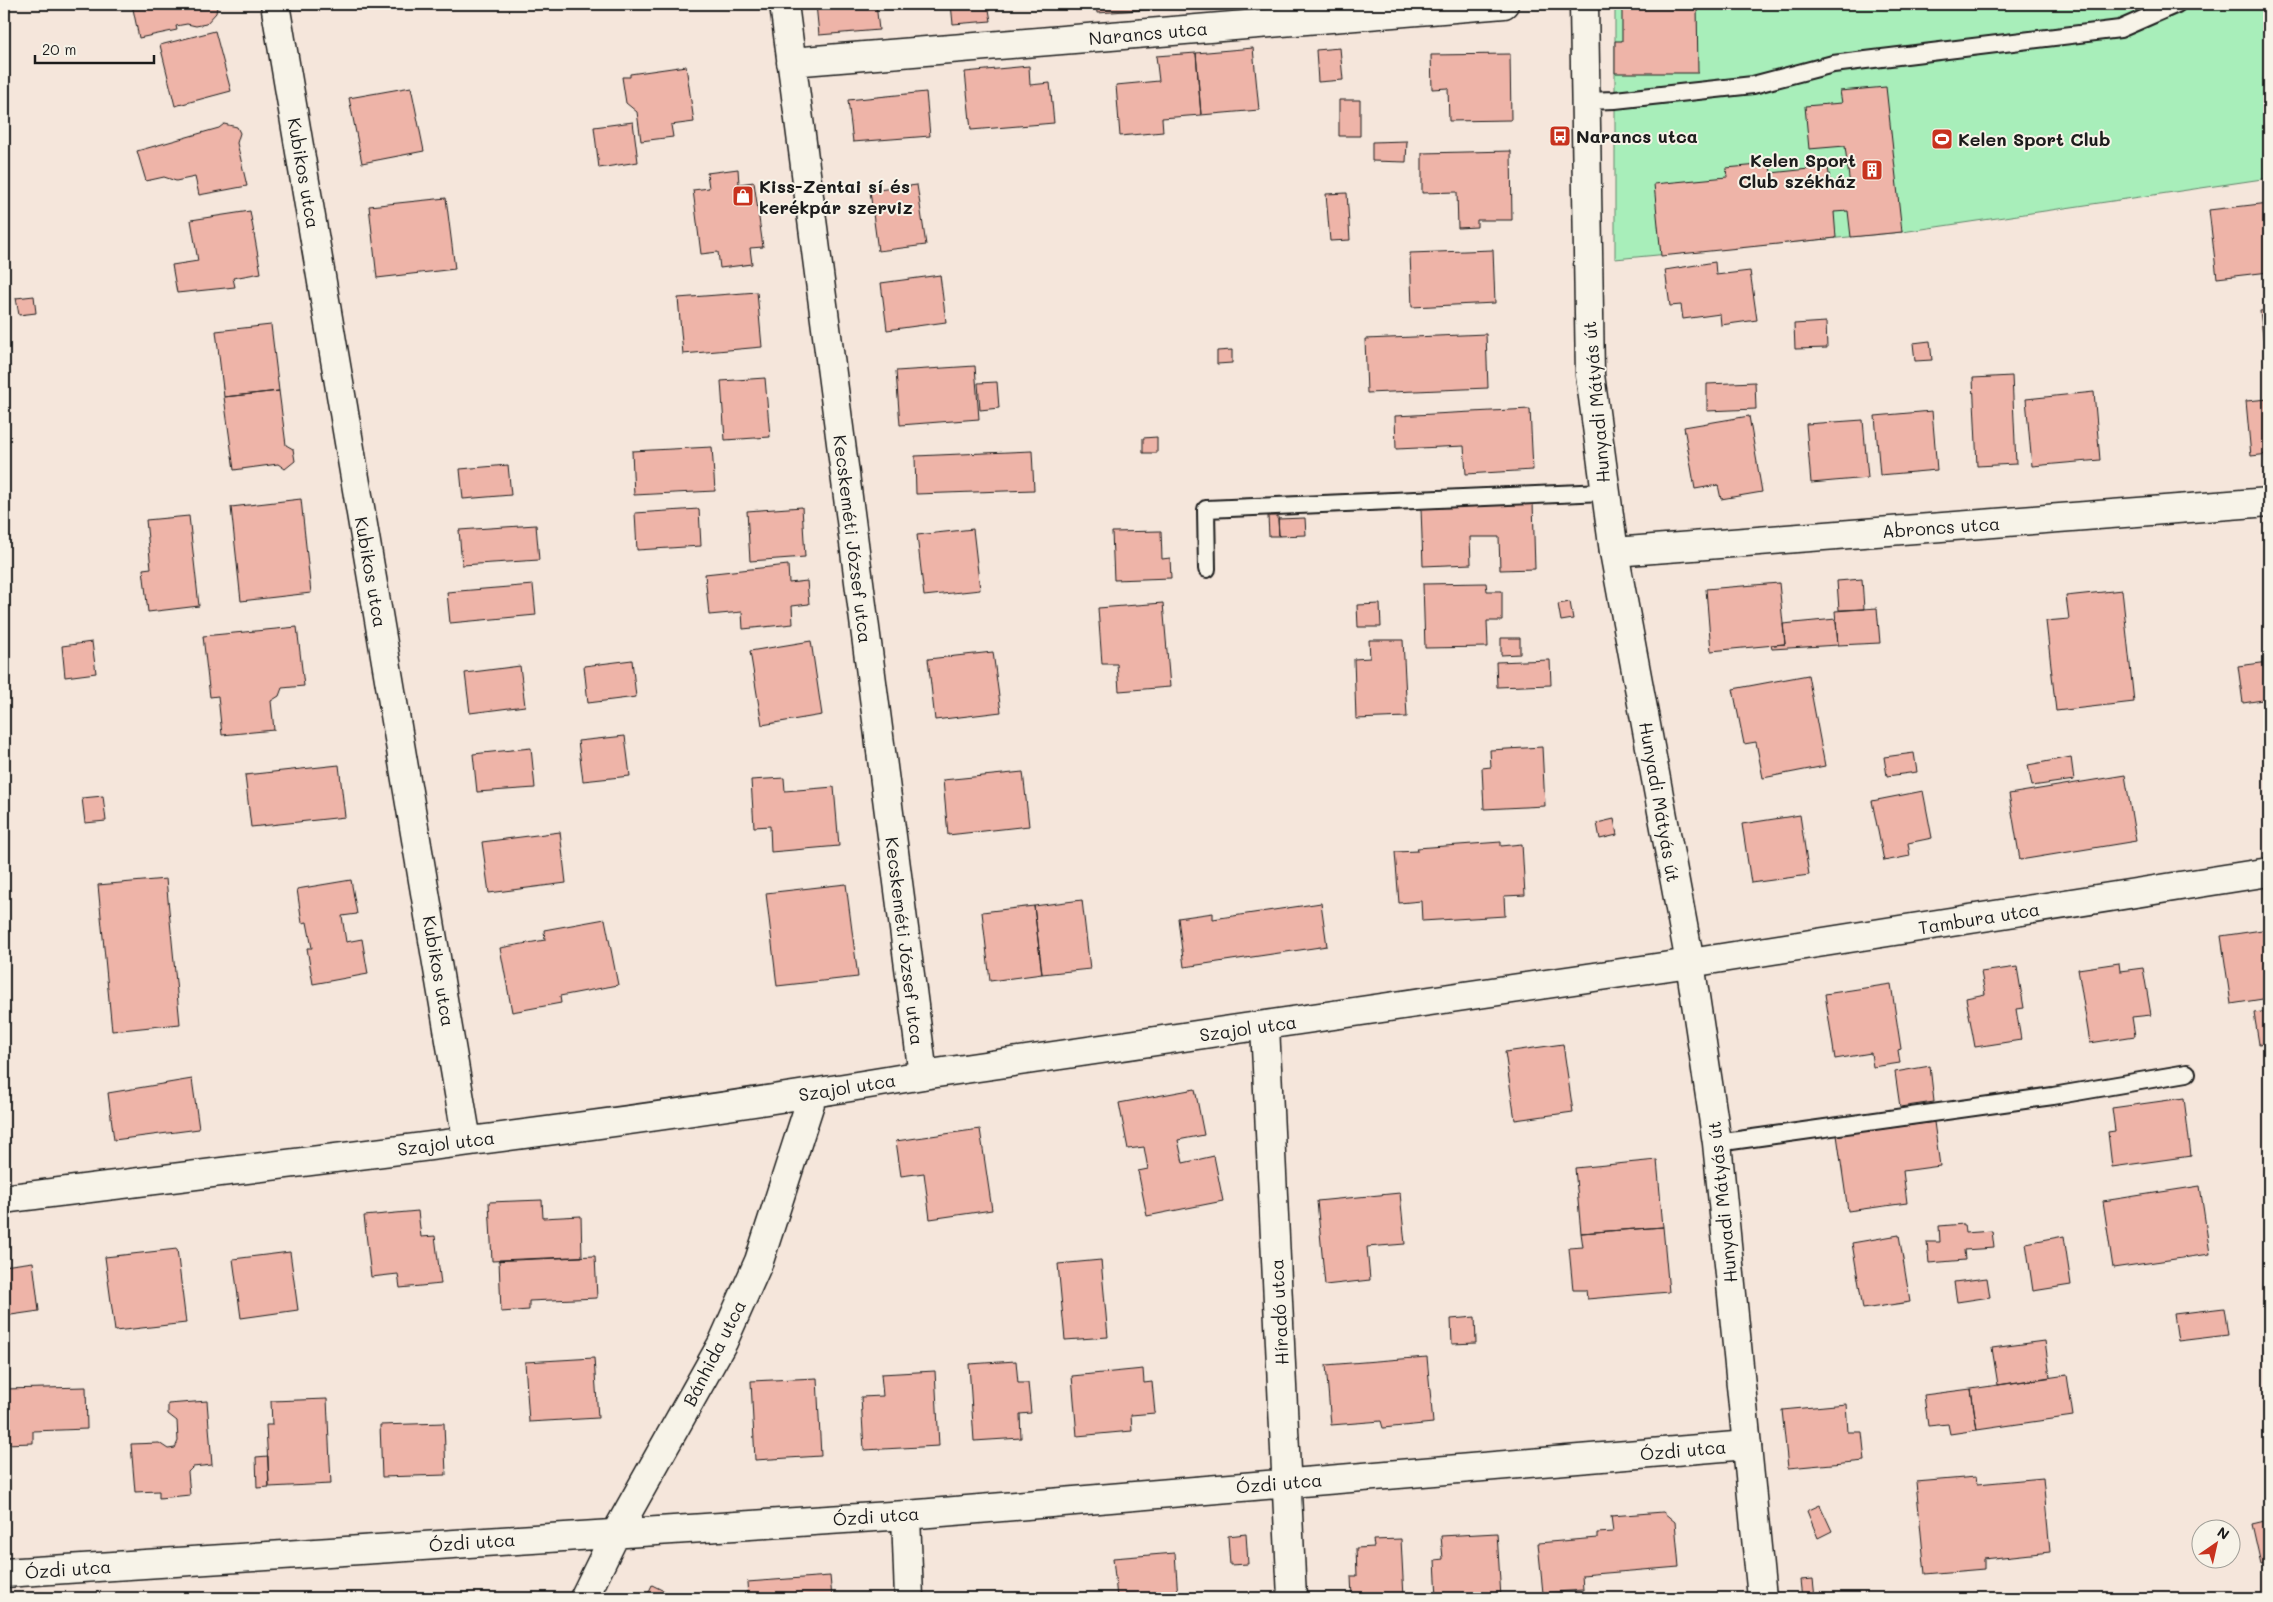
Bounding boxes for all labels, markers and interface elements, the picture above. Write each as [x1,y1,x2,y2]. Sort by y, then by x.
street label: Narancs utca [1087,16,1209,50]
scale bar [35,32,154,64]
text: 20 m [42,39,76,59]
street label: Kubikos utca [282,116,326,230]
bus stop icon: Narancs utca [1548,124,1572,148]
place label: Narancs utca [1576,124,1698,148]
sports icon: Kelen Sport Club [1930,127,1954,151]
place label: Kelen Sport Club [1958,127,2110,151]
place label: Kelen Sport Club székház [1738,148,1856,193]
building icon: Kelen Sport Club székház [1860,158,1884,182]
place label: Kiss-Zentai sí és kerékpár szerviz [759,174,913,219]
shop icon: Kiss-Zentai sí és kerékpár szerviz [731,184,755,208]
street label: Hunyadi Mátyás út [1577,320,1615,484]
street label: Kecskeméti József utca [828,434,878,644]
street label: Abroncs utca [1881,511,2001,543]
street label: Kubikos utca [349,515,393,629]
street label: Hunyadi Mátyás út [1634,720,1686,884]
street label: Kecskeméti József utca [880,836,930,1046]
street label: Tambura utca [1917,897,2041,939]
street label: Kubikos utca [417,914,461,1028]
street label: Szajol utca [1198,1009,1298,1047]
street label: Szajol utca [797,1067,897,1107]
street label: Hunyadi Mátyás út [1702,1120,1742,1284]
street label: Szajol utca [396,1125,496,1161]
street label: Híradó utca [1264,1258,1294,1366]
street label: Bánhida utca [677,1296,751,1410]
street label: Ózdi utca [1639,1434,1727,1466]
street label: Ózdi utca [1235,1467,1323,1499]
street label: Ózdi utca [832,1501,920,1531]
north arrow [2190,1520,2240,1570]
text: N [2214,1522,2233,1544]
street label: Ózdi utca [428,1527,516,1557]
street label: Ózdi utca [24,1554,112,1584]

